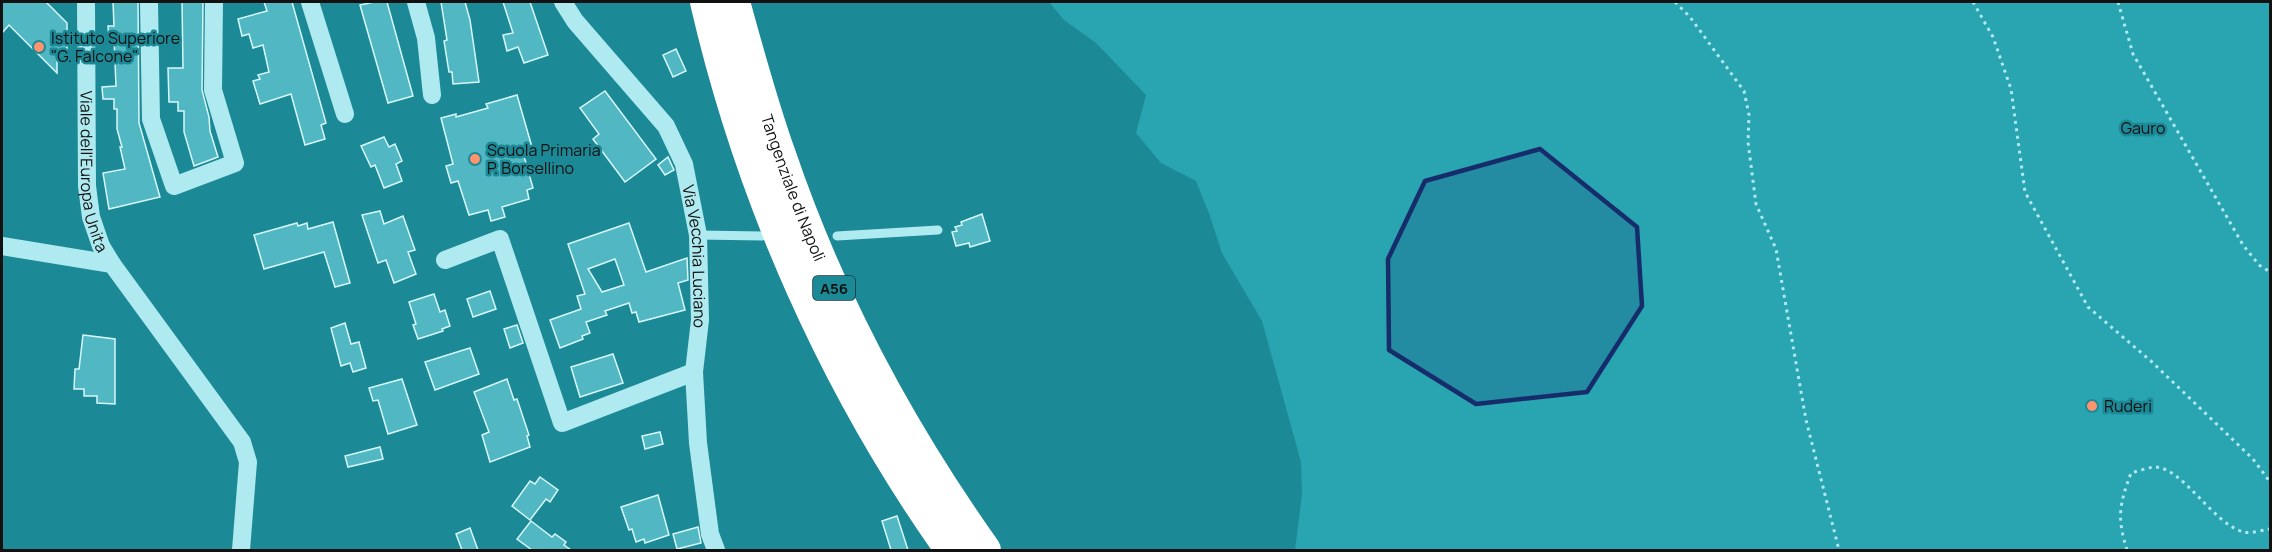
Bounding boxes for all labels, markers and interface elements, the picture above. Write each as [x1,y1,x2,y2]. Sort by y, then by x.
place label: Istituto Superiore "G. Falcone" [51,27,180,67]
marker: Istituto Superiore "G. Falcone" [32,40,46,54]
street label: Viale dell'Europa Unita [75,91,113,256]
street label: Tangenziale di Napoli [756,111,831,265]
park label: Gauro [2121,117,2165,139]
place label: Scuola Primaria P. Borsellino [487,139,601,179]
marker: Scuola Primaria P. Borsellino [468,152,482,166]
street label: Via Vecchia Luciano [677,183,711,329]
road number: A56 [813,276,855,300]
place label: Ruderi [2104,395,2152,417]
marker: Ruderi [2085,399,2099,413]

